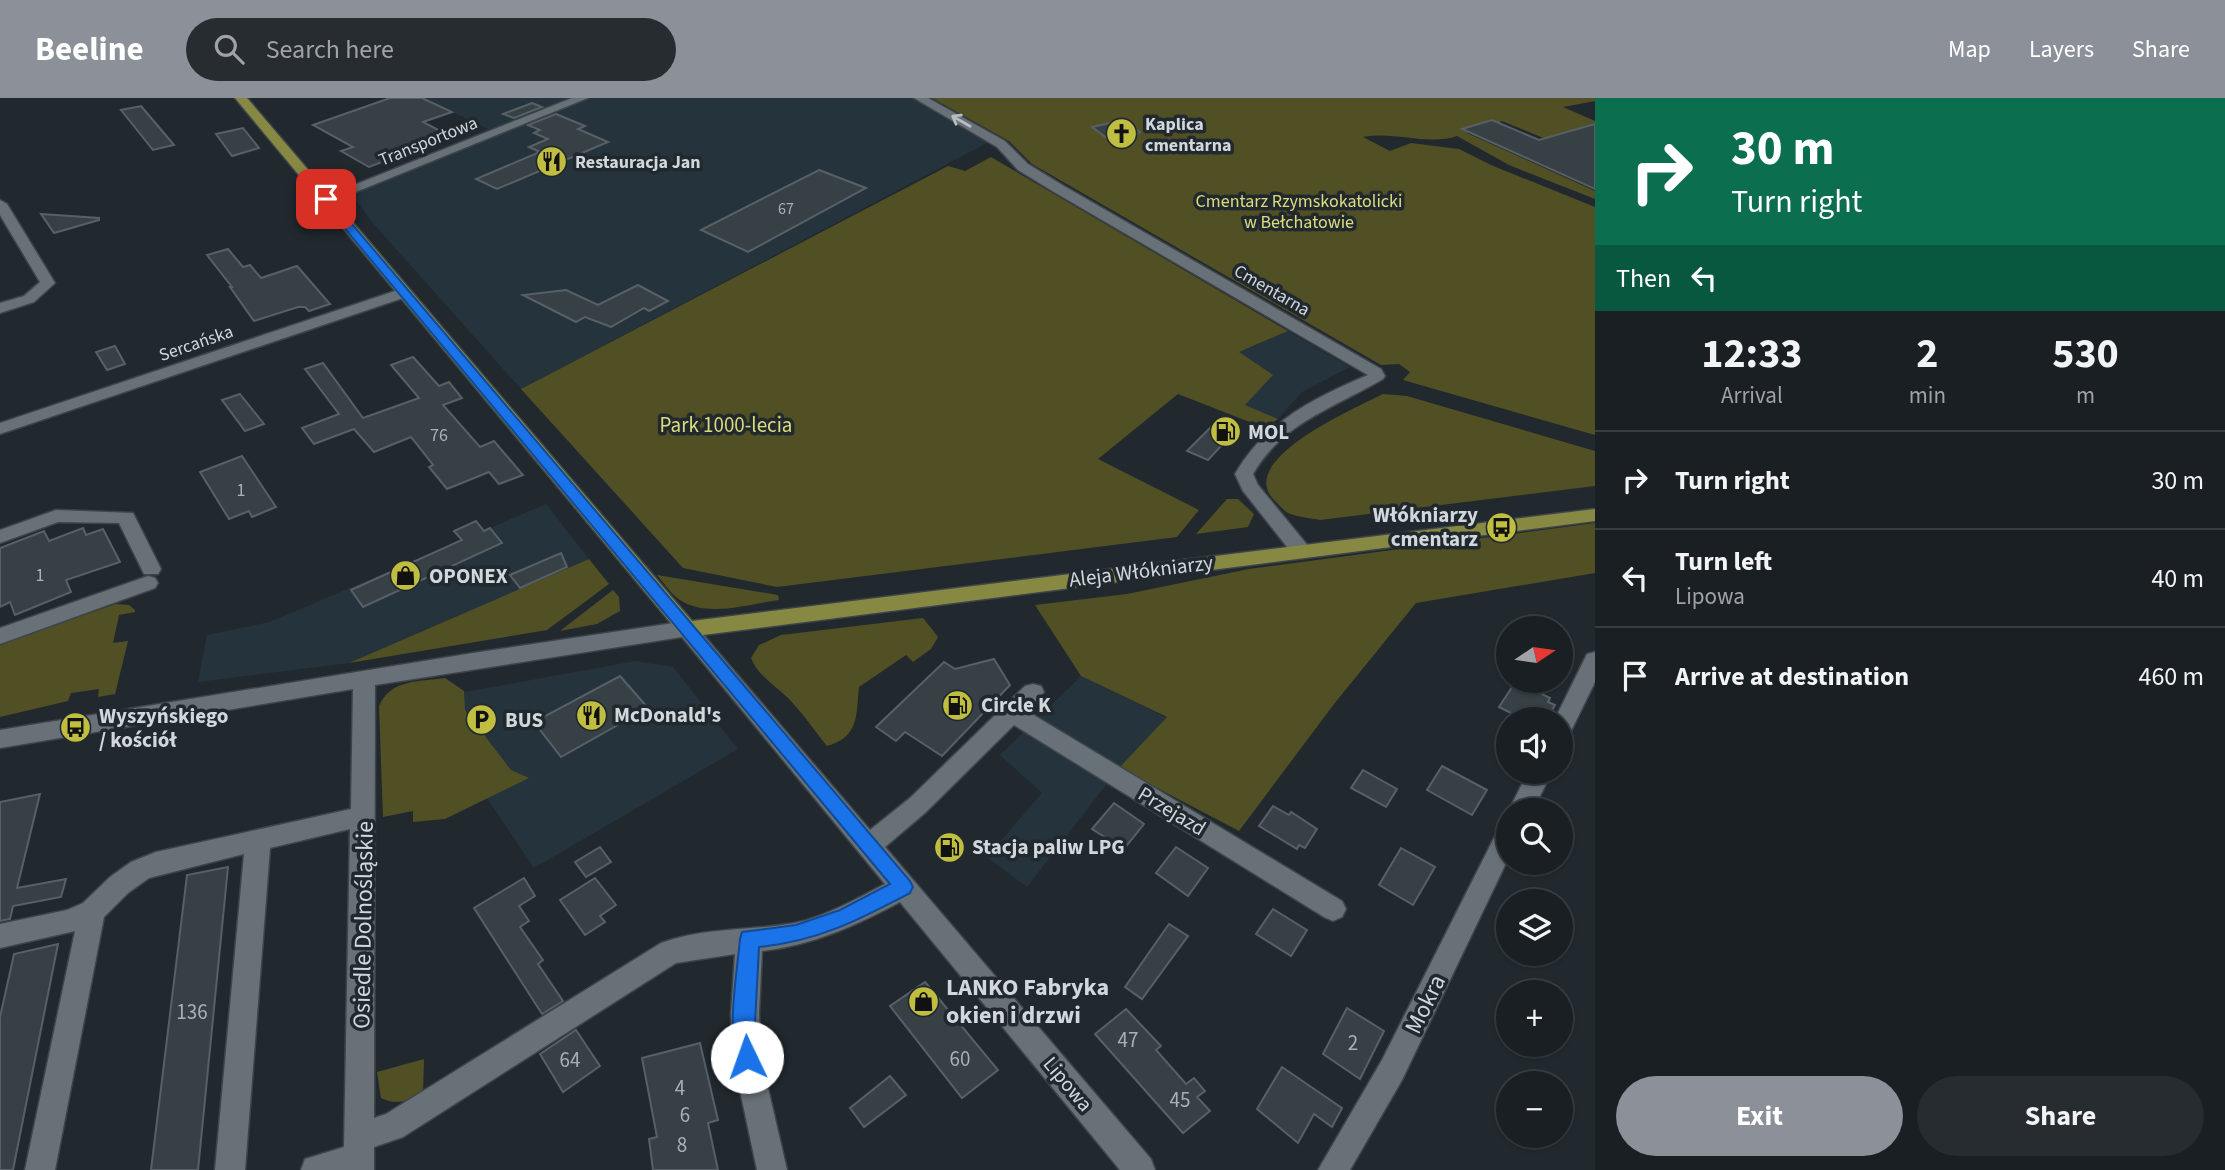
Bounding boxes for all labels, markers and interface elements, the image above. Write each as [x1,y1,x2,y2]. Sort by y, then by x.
search box [186,18,676,81]
text: Beeline [35,26,144,73]
icon: search [210,30,248,68]
text: Search here [266,31,394,68]
text: Map [1948,32,1991,67]
text: Layers [2029,32,2094,67]
text: Share [2132,32,2190,67]
street label: Transportowa [375,110,481,173]
place label: Kaplica cmentarna [1145,112,1231,158]
one-way arrow [951,114,971,128]
text: 30 m [1731,114,1835,184]
church icon: Kaplica cmentarna [1105,117,1139,151]
icon: right [1616,126,1707,217]
restaurant icon: Restauracja Jan [535,145,569,179]
place label: Restauracja Jan [575,150,701,175]
pin [296,169,356,229]
text: Turn right [1731,179,1862,225]
icon: arrive [307,180,345,218]
park label: Cmentarz Rzymskokatolicki w Bełchatowie [1196,189,1402,235]
house number: 67 [778,198,794,220]
street label: Cmentarna [1229,259,1314,322]
icon: left [1685,259,1723,297]
text: Then [1616,260,1671,297]
street label: Sercańska [156,319,237,368]
text: 12:33 [1701,324,1803,384]
text: 2 [1916,324,1938,384]
text: 530 [2052,324,2119,384]
text: Arrival [1721,379,1783,412]
text: min [1909,379,1946,412]
text: m [2076,379,2095,412]
park label: Park 1000-lecia [660,410,792,440]
fuel station icon: MOL [1208,415,1242,449]
place label: MOL [1248,417,1289,447]
house number: 76 [430,423,448,448]
icon: right [1616,461,1654,499]
text: Turn right [1675,462,1790,499]
text: 30 m [2151,462,2204,499]
house number: 1 [237,478,245,503]
place label: Włókniarzy cmentarz [1373,500,1478,554]
bus stop icon: Włókniarzy cmentarz [1484,510,1518,544]
text: Turn left [1675,543,1772,580]
street label: Aleja Włókniarzy [1067,547,1215,595]
shop icon: OPONEX [389,559,423,593]
icon: left [1616,559,1654,597]
text: 40 m [2151,560,2204,597]
place label: OPONEX [429,561,508,591]
house number: 1 [36,563,44,588]
text: Lipowa [1675,580,1745,613]
north arrow [1496,616,1573,693]
map controls [1496,616,1573,1148]
icon: arrive [1616,657,1654,695]
text: Arrive at destination [1675,658,1909,695]
text: 460 m [2138,658,2204,695]
fuel station icon: Circle K [941,688,975,722]
place label: Circle K [981,690,1052,720]
restaurant icon: McDonald's [574,698,608,732]
place label: McDonald's [614,700,721,730]
place label: Wyszyńskiego / kościół [99,701,229,755]
parking icon: BUS [465,703,499,737]
place label: BUS [505,705,543,735]
button: sound [1496,707,1573,784]
bus stop icon: Wyszyńskiego / kościół [59,711,93,745]
street label: Przejazd [1132,779,1212,843]
button: search [1496,798,1573,875]
street label: Osiedle Dolnośląskie [344,821,383,1029]
fuel station icon: Stacja paliw LPG [932,830,966,864]
place label: Stacja paliw LPG [972,832,1125,862]
button: layers [1496,889,1573,966]
street label: Mokra [1396,969,1455,1040]
place label: LANKO Fabryka okien i drzwi [946,970,1109,1033]
button: + [1496,980,1573,1057]
shop icon: LANKO Fabryka okien i drzwi [906,984,940,1018]
house number: 136 [176,997,208,1027]
position arrow [710,1020,784,1094]
house number: 47 [1118,1025,1138,1055]
house number: 2 [1348,1028,1358,1058]
house number: 60 [950,1044,970,1074]
house number: 64 [560,1045,580,1075]
street label: Lipowa [1036,1050,1100,1118]
button: − [1496,1071,1573,1148]
house number: 4 [675,1073,685,1103]
button: Exit [1616,1076,1903,1156]
button: Share [1917,1076,2204,1156]
house number: 45 [1170,1085,1190,1115]
house number: 6 [680,1100,690,1130]
house number: 8 [677,1130,687,1160]

